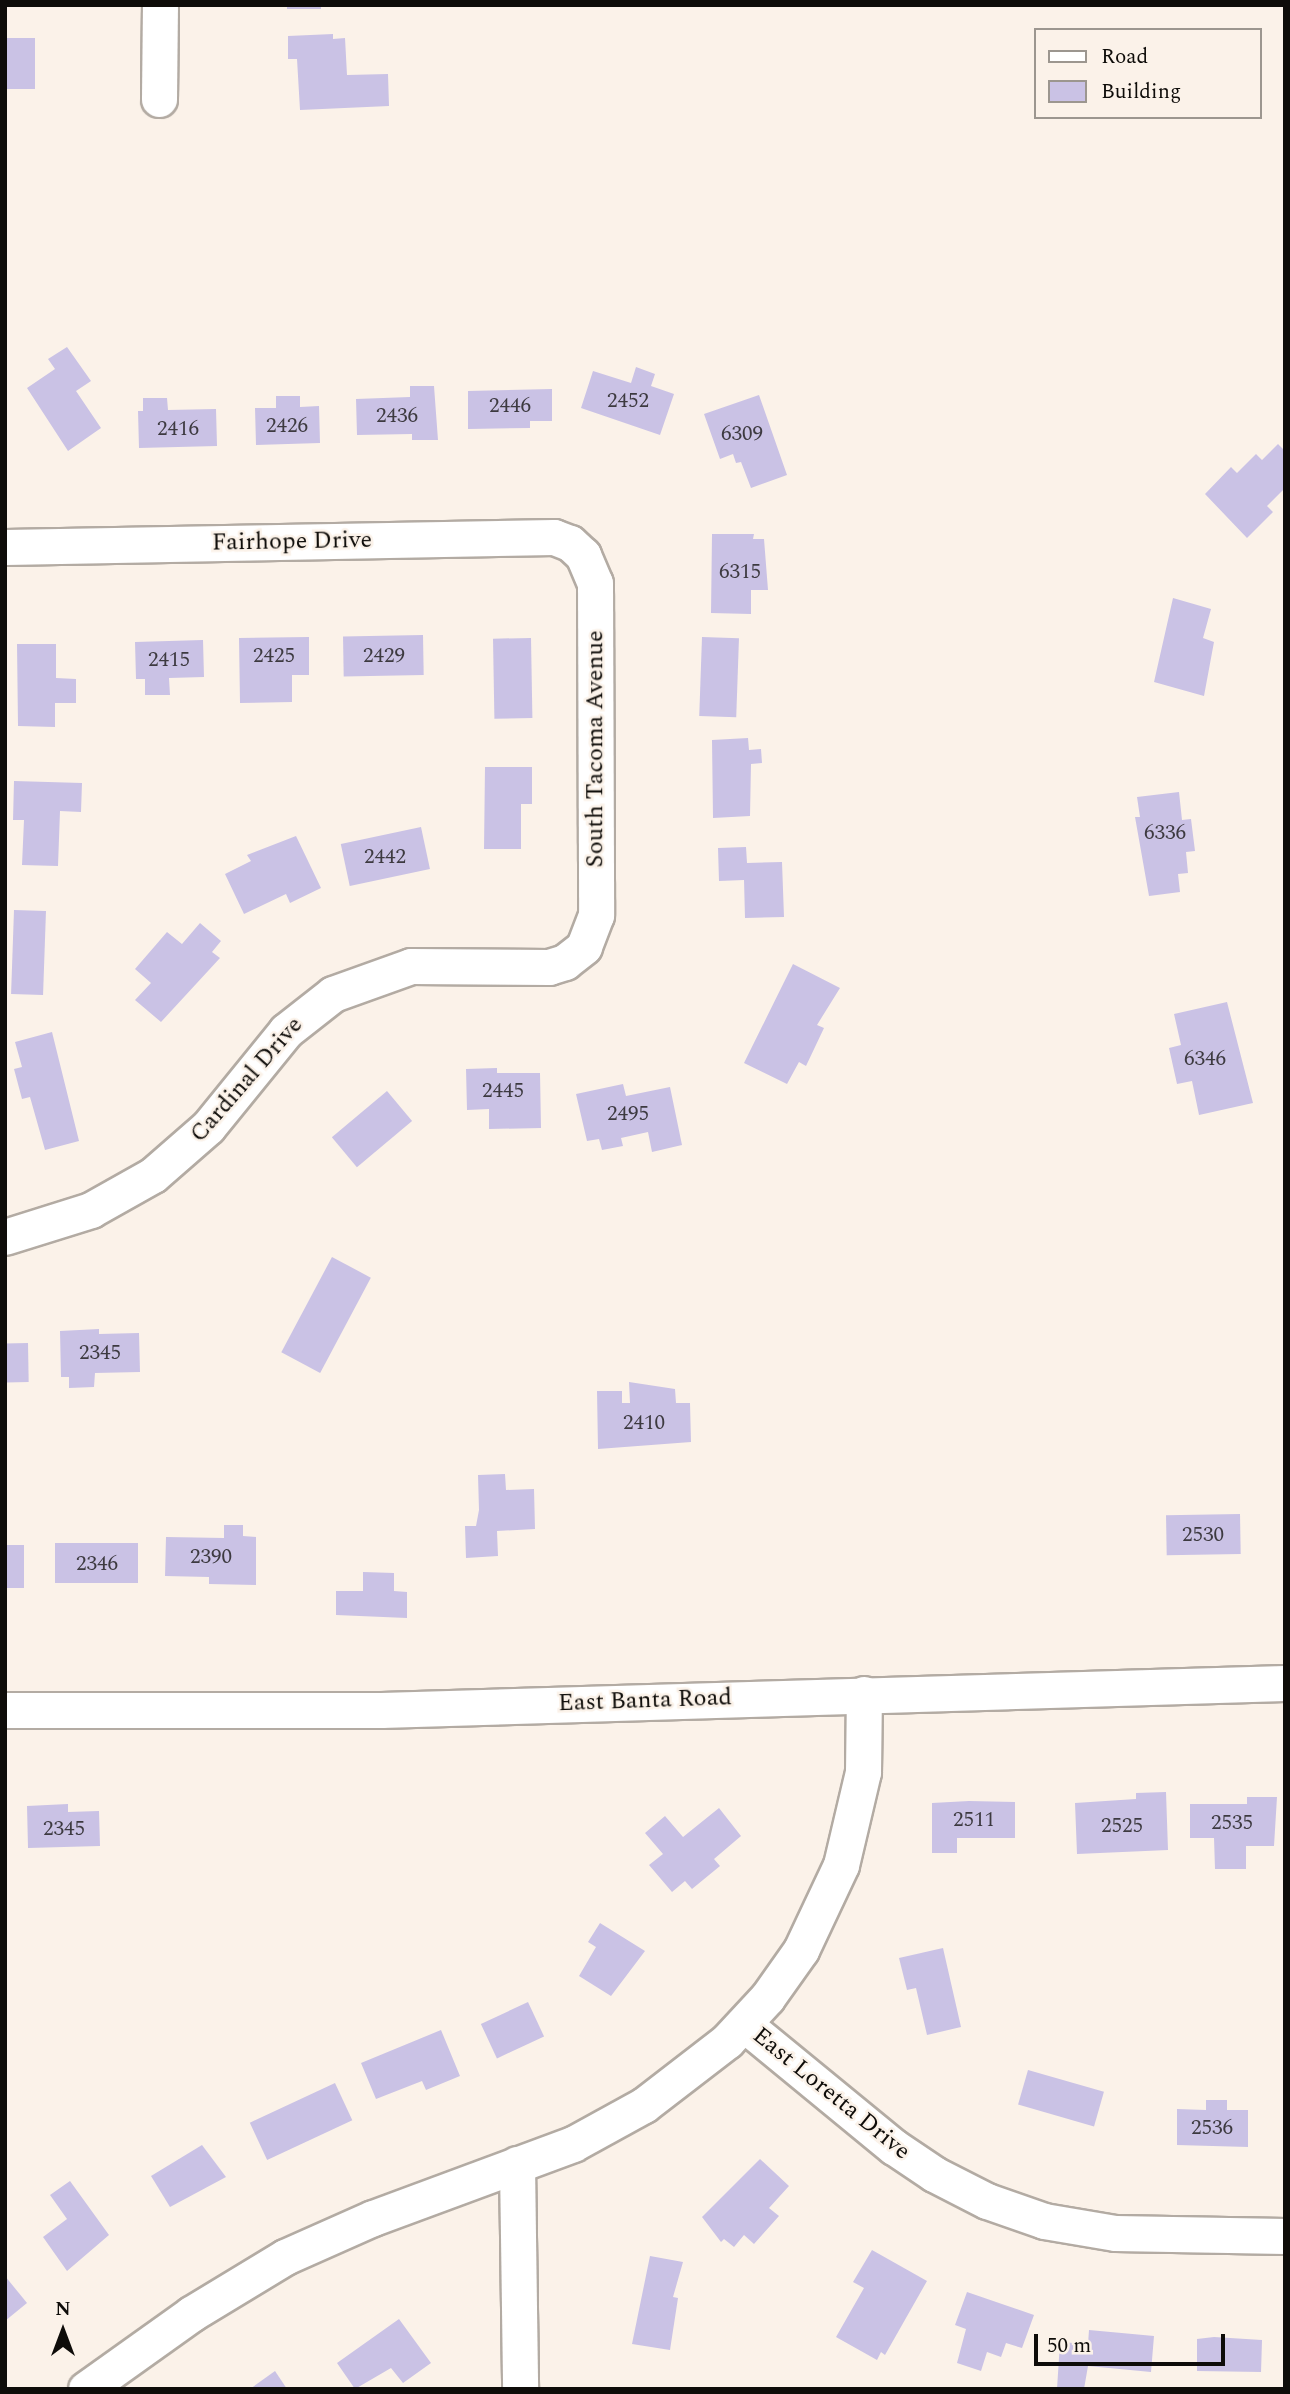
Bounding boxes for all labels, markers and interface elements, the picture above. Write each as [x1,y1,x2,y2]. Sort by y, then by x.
legend [1034,28,1262,119]
text: Road [1101,41,1148,73]
text: Building [1101,76,1181,108]
house number: 2452 [607,388,649,414]
house number: 2446 [489,393,531,419]
house number: 2436 [376,403,418,429]
house number: 2426 [266,413,308,439]
house number: 2416 [157,416,199,442]
house number: 6309 [721,421,763,447]
street label: Fairhope Drive [212,526,372,558]
house number: 6315 [719,559,761,585]
street label: South Tacoma Avenue [582,631,610,867]
house number: 2425 [253,643,295,669]
house number: 2429 [363,643,405,669]
house number: 2415 [148,647,190,673]
house number: 6336 [1144,820,1186,846]
house number: 2442 [364,844,406,870]
street label: Cardinal Drive [185,1011,309,1149]
house number: 6346 [1184,1046,1226,1072]
house number: 2445 [482,1078,524,1104]
house number: 2495 [607,1101,649,1127]
house number: 2345 [79,1340,121,1366]
house number: 2410 [623,1410,665,1436]
house number: 2530 [1182,1522,1224,1548]
house number: 2390 [190,1544,232,1570]
house number: 2346 [76,1551,118,1577]
street label: East Banta Road [558,1684,732,1718]
house number: 2511 [953,1807,995,1833]
house number: 2535 [1211,1810,1253,1836]
house number: 2525 [1101,1813,1143,1839]
house number: 2345 [43,1816,85,1842]
street label: East Loretta Drive [746,2022,916,2166]
house number: 2536 [1191,2115,1233,2141]
text: N [55,2295,71,2324]
north arrow [28,2296,98,2366]
scale bar [1038,2320,1229,2364]
text: 50 m [1047,2330,1091,2362]

